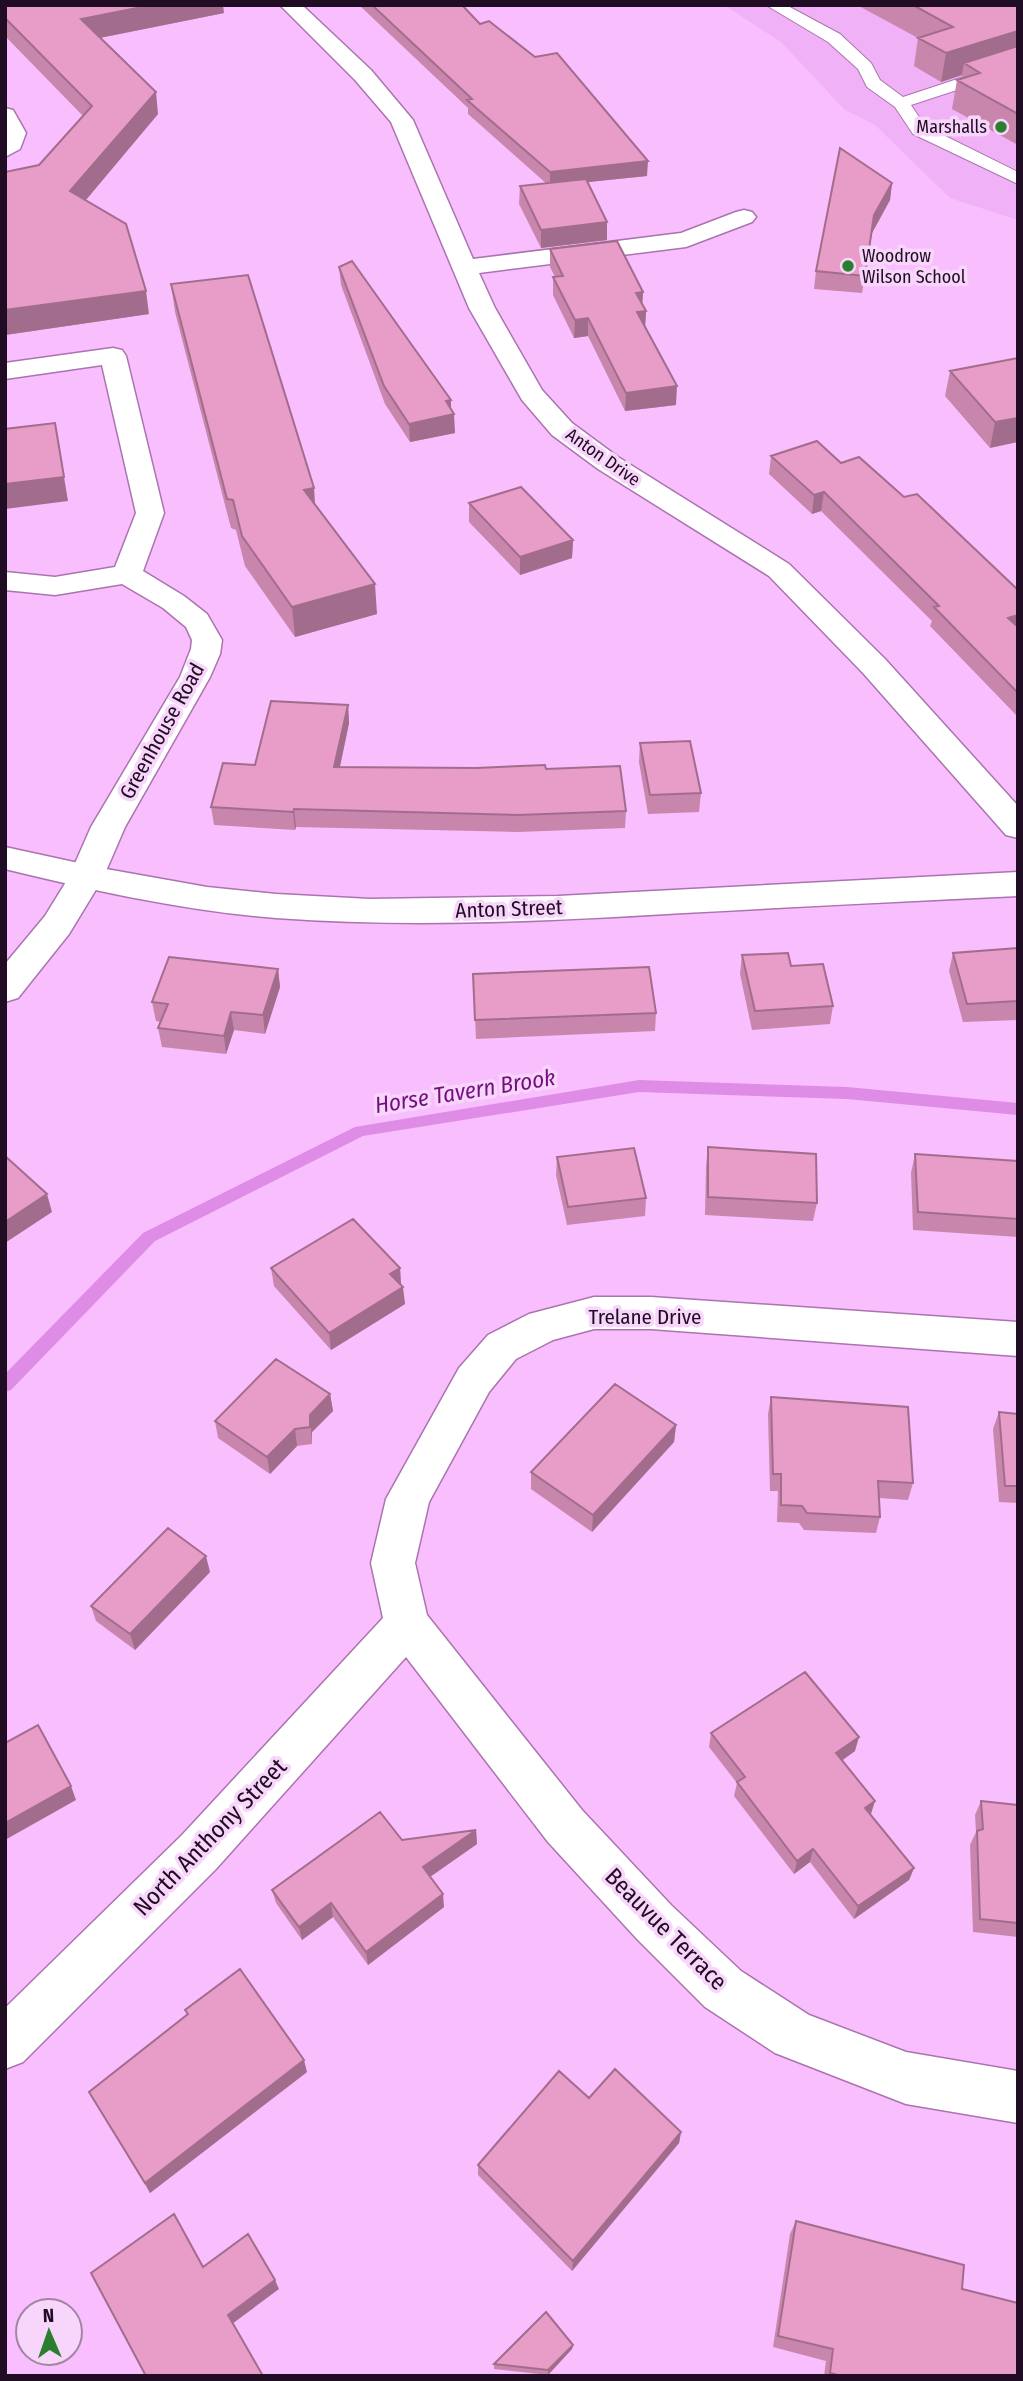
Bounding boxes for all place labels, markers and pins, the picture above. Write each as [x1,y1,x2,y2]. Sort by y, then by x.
place label: Marshalls [916,116,987,138]
marker: Marshalls [993,119,1009,135]
place label: Woodrow Wilson School [862,245,966,288]
marker: Woodrow Wilson School [840,258,856,274]

